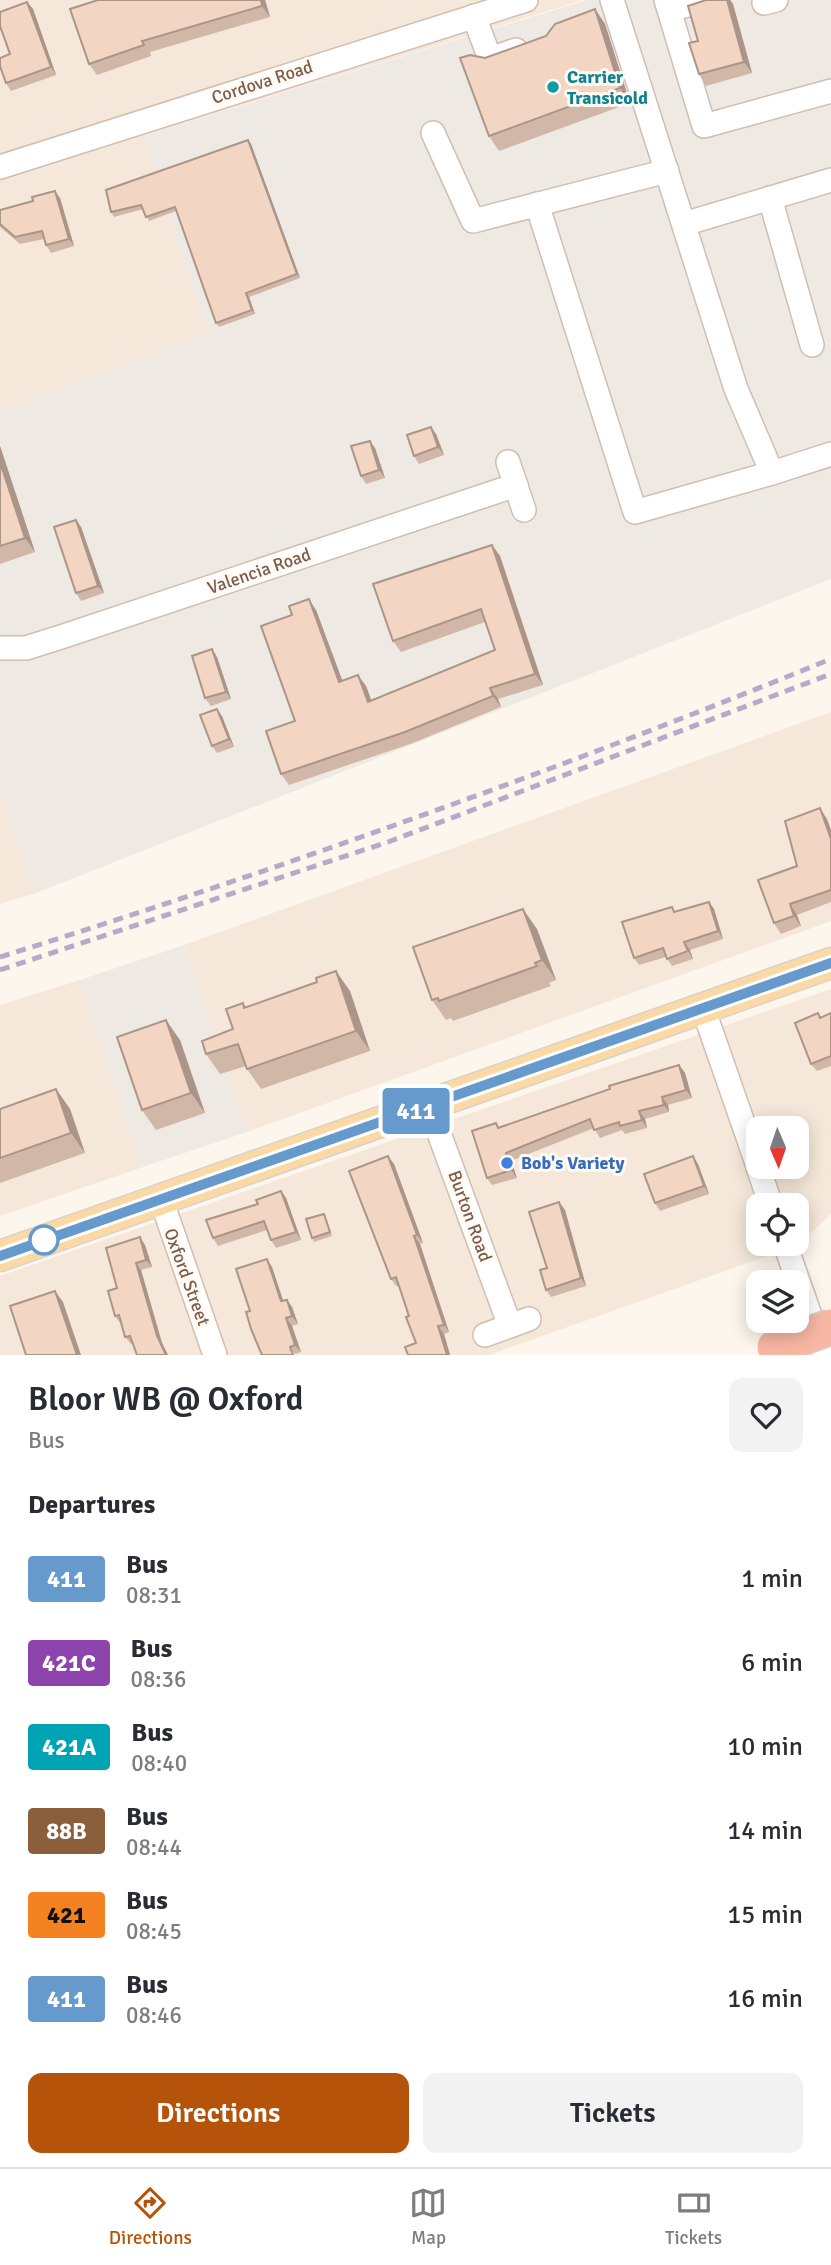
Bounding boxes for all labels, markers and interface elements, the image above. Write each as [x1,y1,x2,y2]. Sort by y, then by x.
street label: Cordova Road [209,55,315,109]
place label: Carrier Transicold [567,66,648,109]
marker: Carrier Transicold [545,79,561,95]
street label: Valencia Road [204,543,314,599]
line badge: 411 [376,1088,456,1134]
text: 411 [397,1096,435,1126]
north arrow [746,1116,808,1180]
map controls [746,1116,809,1333]
place label: Bob's Variety [521,1152,624,1174]
marker: Bob's Variety [499,1155,515,1171]
street label: Burton Road [443,1167,497,1265]
button: locate [746,1193,809,1256]
unlabelled marker [29,1225,59,1255]
street label: Oxford Street [159,1225,215,1329]
button: layers [746,1270,809,1333]
button: heart [729,1378,803,1452]
text: Bloor WB @ Oxford [28,1379,303,1420]
text: Bus [28,1426,65,1455]
text: Departures [28,1489,155,1521]
text: Bus [126,1549,168,1581]
text: 1 min [741,1563,803,1595]
text: 411 [47,1564,86,1594]
text: 08:31 [126,1581,182,1610]
text: Bus [131,1633,172,1665]
text: 6 min [741,1647,803,1679]
text: 421C [42,1648,96,1678]
text: 08:36 [131,1665,186,1694]
text: Bus [131,1717,173,1749]
text: 10 min [727,1731,803,1763]
text: 421A [42,1732,96,1762]
text: 08:40 [131,1749,187,1778]
text: Bus [126,1801,168,1833]
text: 14 min [727,1815,803,1847]
text: 88B [46,1816,87,1846]
text: 08:44 [126,1833,182,1862]
text: Bus [126,1885,168,1917]
text: 15 min [727,1899,803,1931]
text: 421 [47,1900,86,1930]
text: 08:45 [126,1917,182,1946]
text: Bus [126,1969,168,2001]
text: 16 min [727,1983,803,2015]
text: 411 [47,1984,86,2014]
text: 08:46 [126,2001,182,2030]
button: Directions [28,2073,409,2153]
button: Tickets [423,2073,803,2153]
tab: Directions [109,2184,192,2250]
tab: Map [409,2184,447,2250]
tab: Tickets [665,2184,722,2250]

